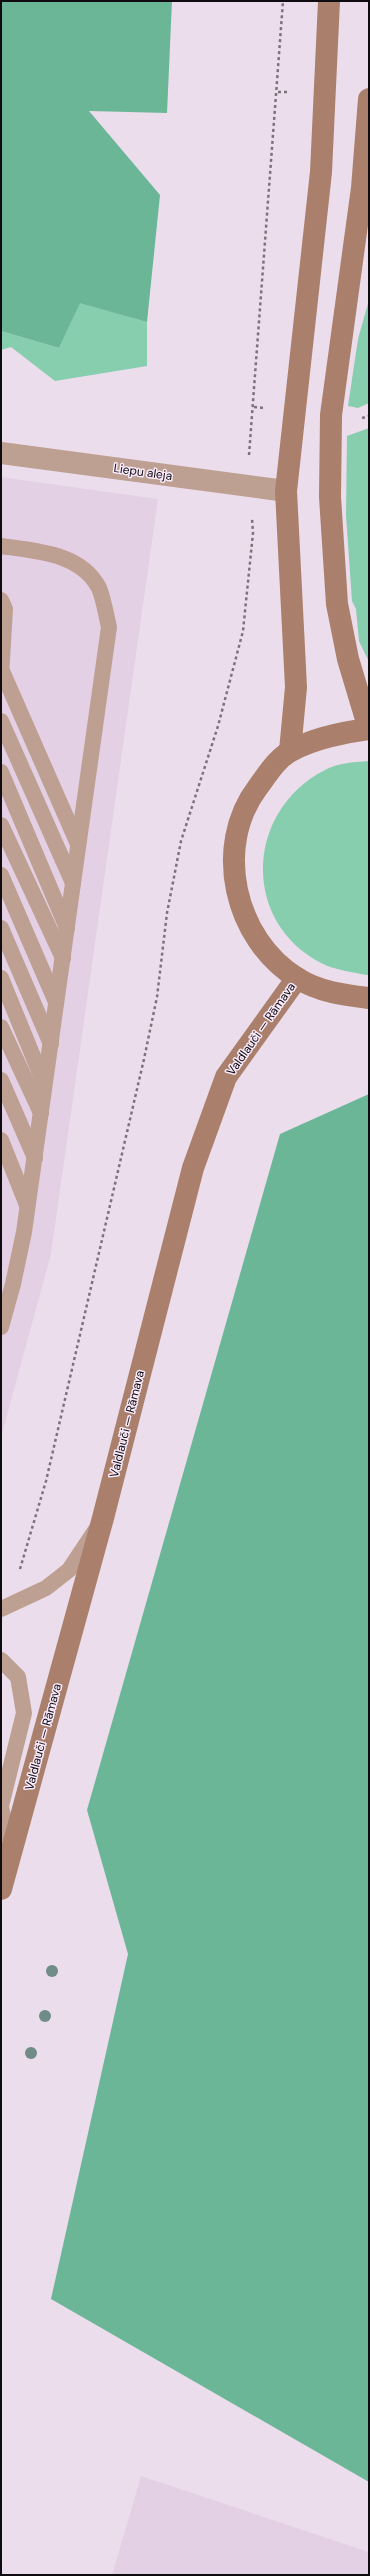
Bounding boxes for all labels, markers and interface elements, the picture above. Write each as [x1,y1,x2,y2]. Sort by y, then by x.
street label: Liepu aleja [113,460,173,484]
street label: Valdlauči — Rāmava [223,979,299,1079]
street label: Valdlauči — Rāmava [106,1369,148,1479]
street label: Valdlauči — Rāmava [21,1682,65,1792]

